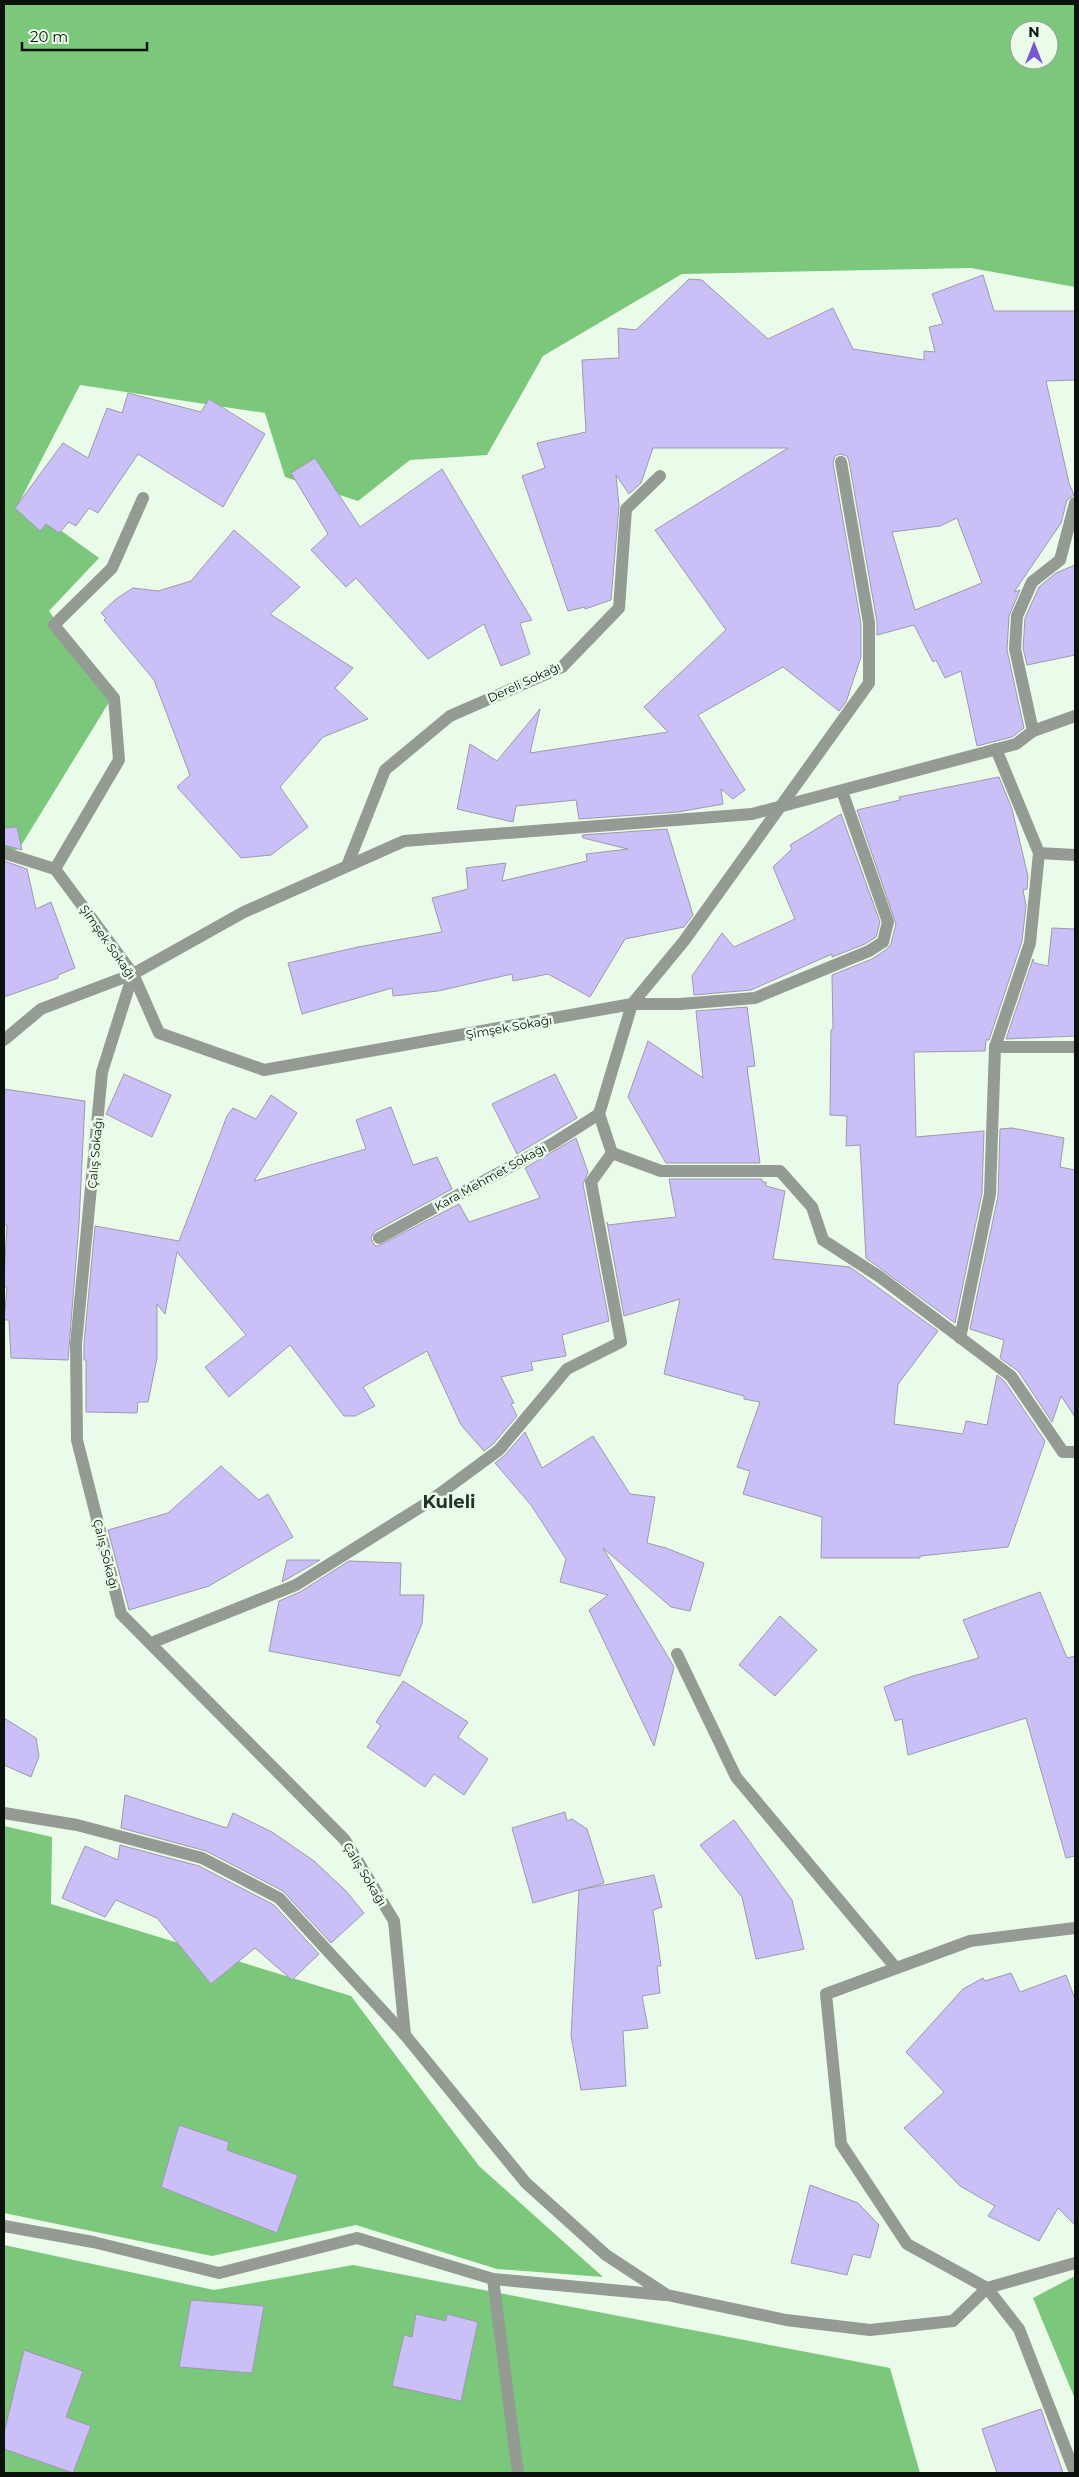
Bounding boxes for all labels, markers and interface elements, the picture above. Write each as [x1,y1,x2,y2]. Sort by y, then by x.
scale bar [22,20,148,52]
north arrow [1009,20,1059,70]
text: N [1028,23,1040,41]
text: 20 m [30,27,68,46]
street label: Dereli Sokağı [485,658,563,706]
street label: Şimşek Sokağı [77,902,139,982]
street label: Şimşek Sokağı [465,1012,553,1042]
street label: Çalış Sokağı [84,1117,106,1189]
street label: Kara Mehmet Sokağı [432,1140,548,1214]
district label: Kuleli [423,1491,476,1513]
street label: Çalış Sokağı [90,1518,122,1590]
street label: Çalış Sokağı [340,1840,390,1908]

